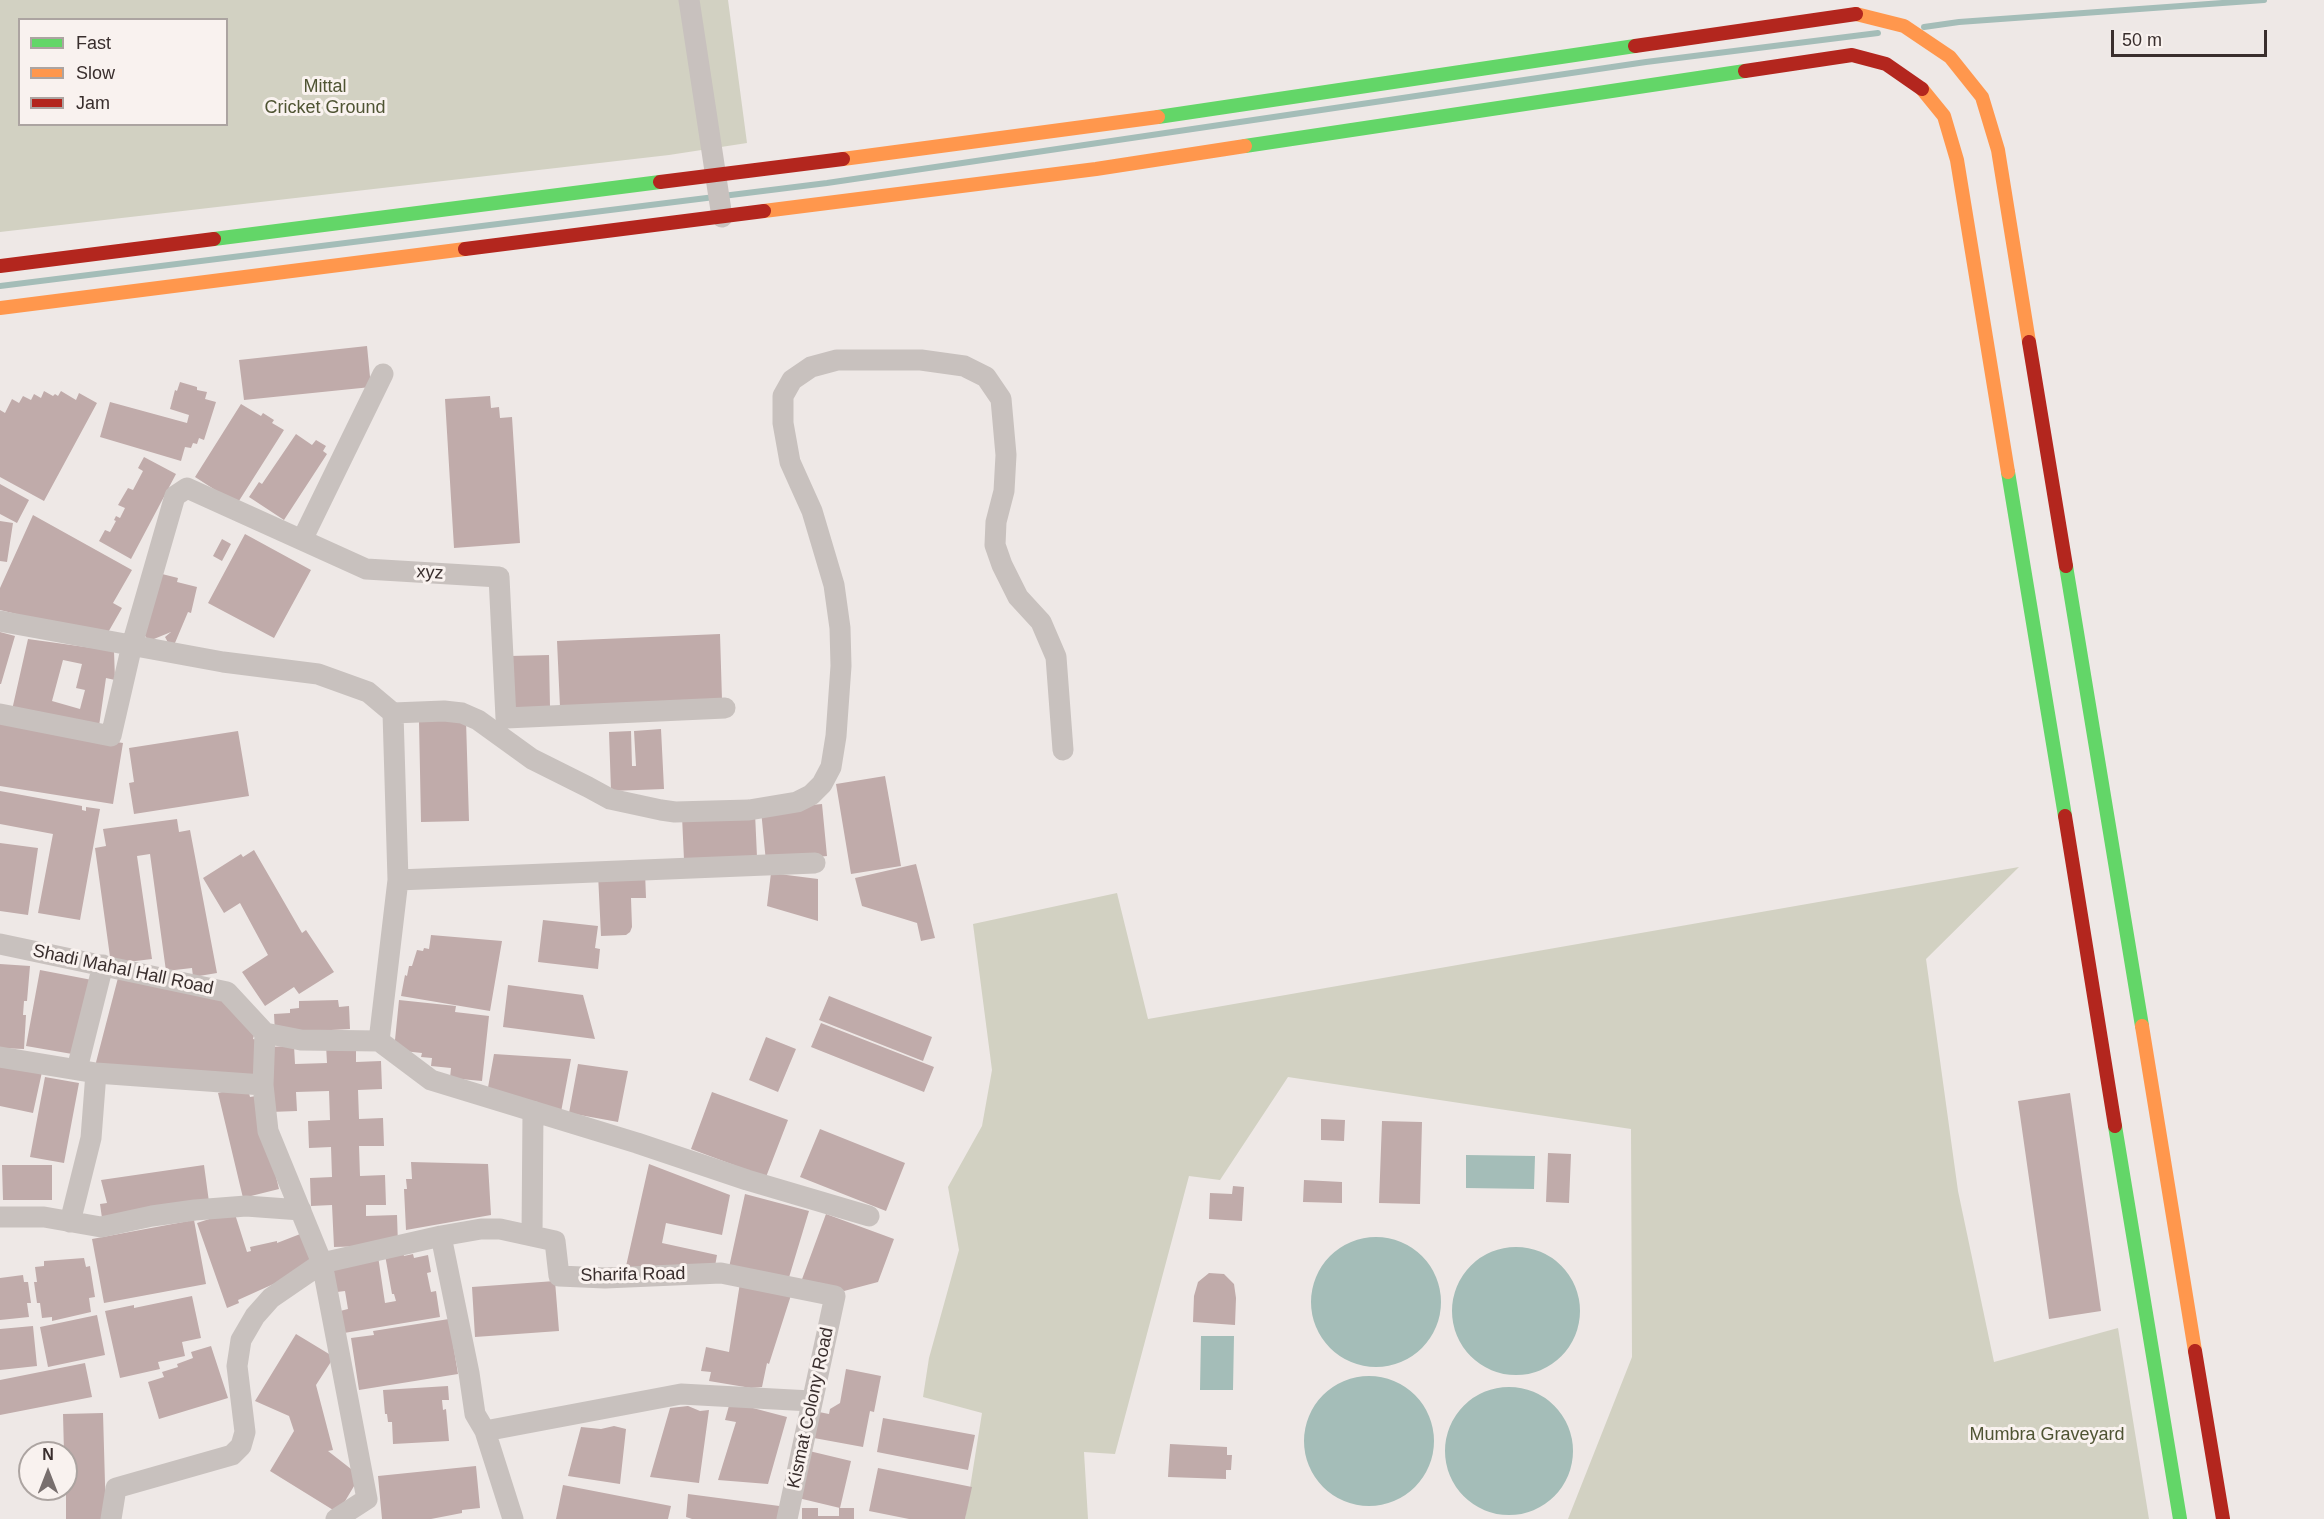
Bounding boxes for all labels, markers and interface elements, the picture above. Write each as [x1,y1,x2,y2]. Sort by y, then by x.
legend [18,18,228,126]
scale bar [2114,18,2270,56]
text: 50 m [2122,30,2162,50]
text: Fast [76,33,111,53]
text: Slow [76,63,115,83]
park label: Mittal Cricket Ground [264,76,386,118]
text: Jam [76,93,110,113]
street label: xyz [416,562,444,584]
street label: Shadi Mahal Hall Road [31,940,215,1000]
street label: Sharifa Road [580,1263,686,1287]
street label: Kismat Colony Road [783,1326,839,1490]
park label: Mumbra Graveyard [1969,1424,2125,1446]
north arrow [18,1441,78,1501]
text: N [42,1446,54,1463]

